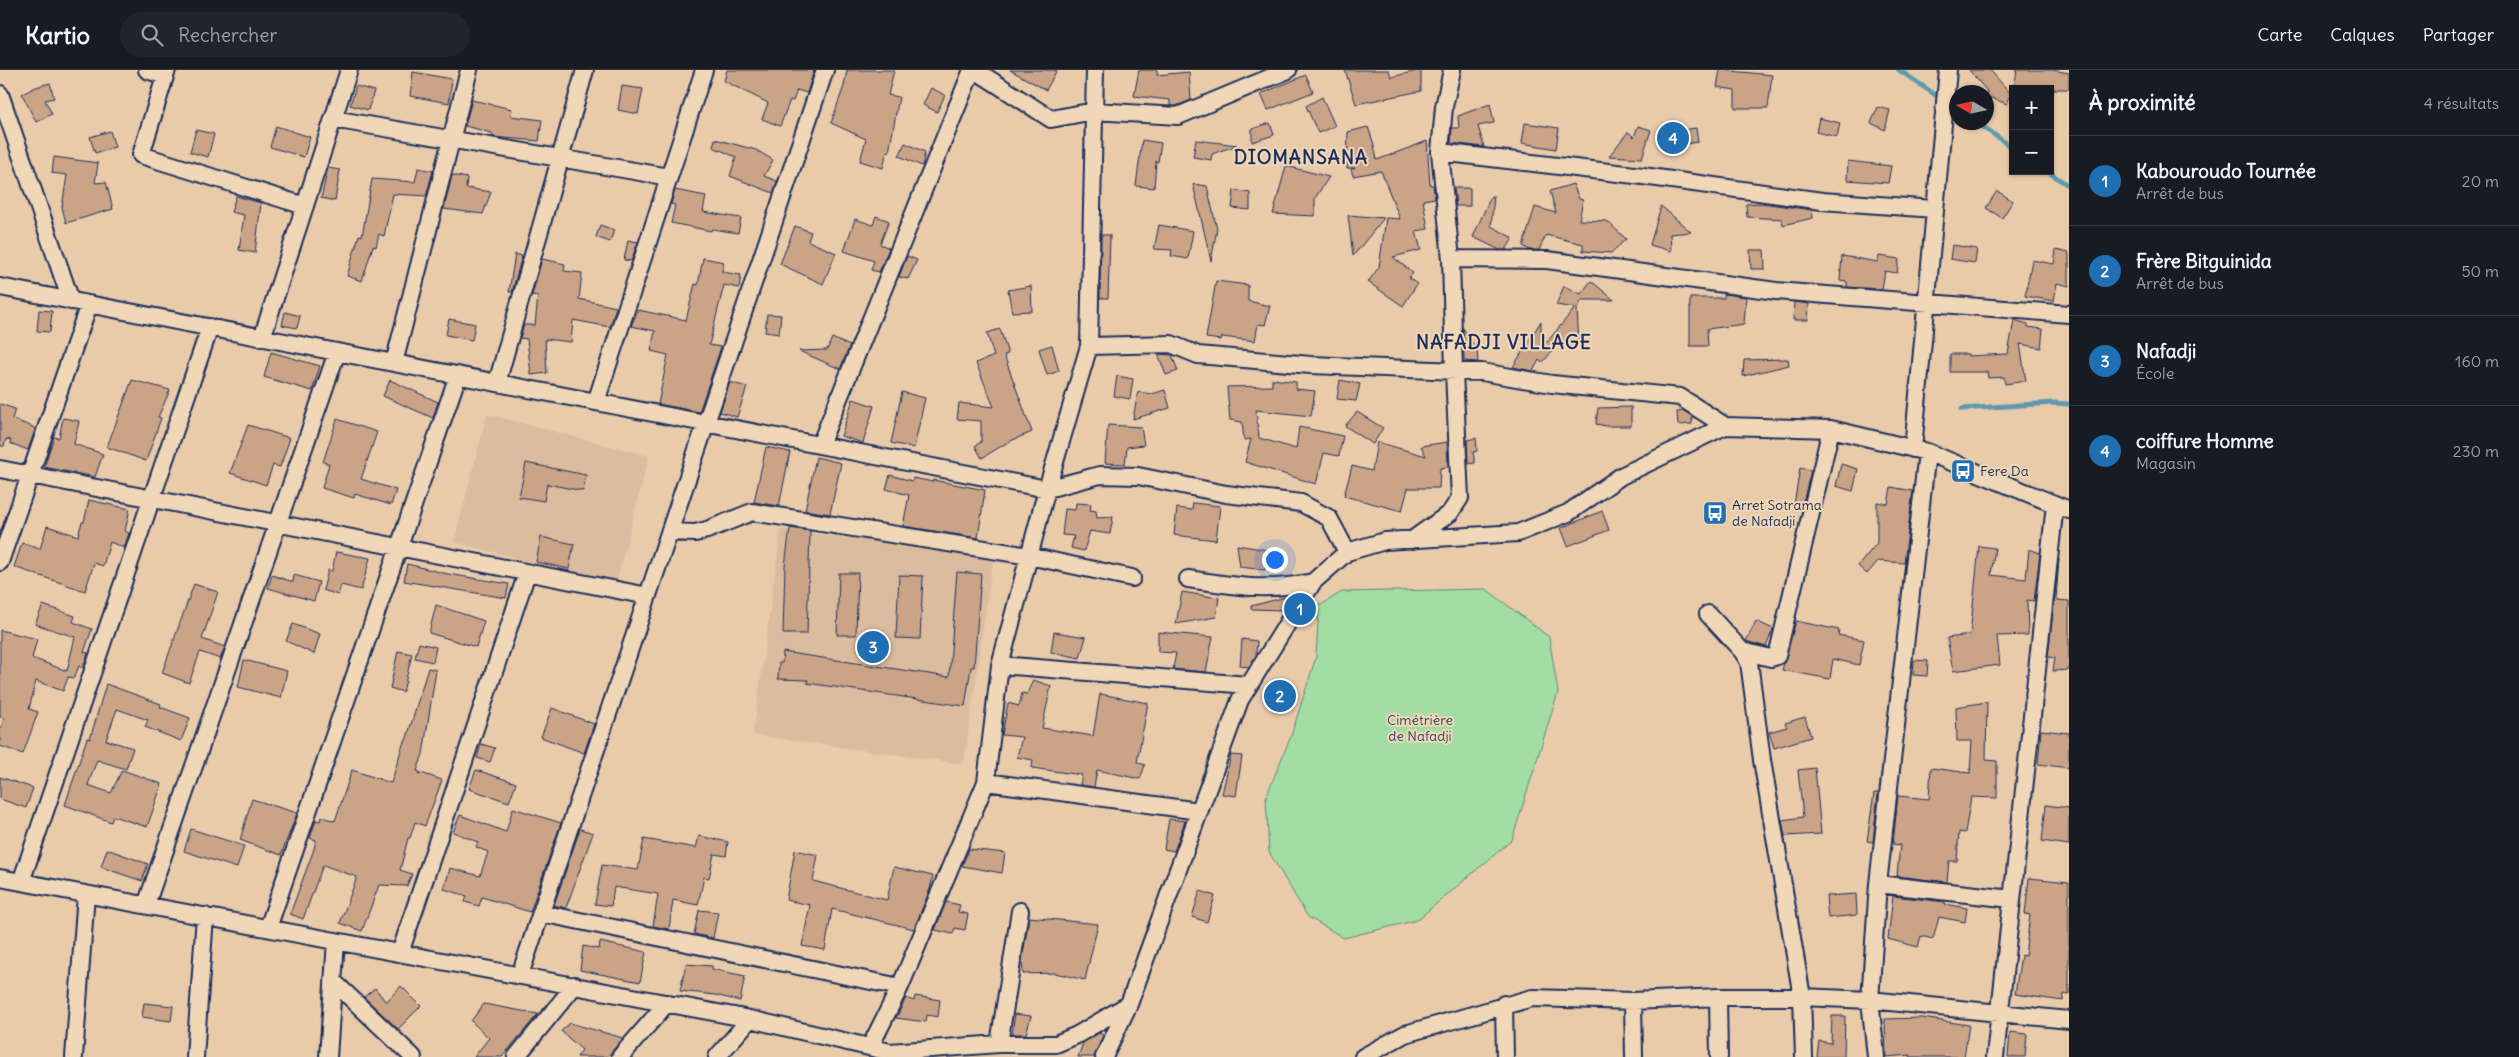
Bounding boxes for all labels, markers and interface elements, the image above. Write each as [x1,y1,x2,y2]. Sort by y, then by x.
search box [120,12,470,57]
text: Kartio [25,20,90,50]
icon: search [138,21,166,49]
text: Rechercher [178,23,277,47]
text: Carte [2257,23,2302,46]
text: Calques [2330,23,2395,46]
text: Partager [2423,23,2494,46]
north arrow [1949,85,1994,130]
map controls [2009,85,2054,175]
button: + [2009,85,2054,130]
text: À proximité [2089,89,2196,116]
text: 4 résultats [2424,93,2499,113]
pin: 4 [1657,119,1689,157]
button: − [2009,130,2054,175]
district label: DIOMANSANA [1234,145,1368,169]
text: Kabouroudo Tournée [2136,159,2316,183]
text: 1 [2102,171,2108,191]
text: 20 m [2462,171,2499,191]
text: Arrêt de bus [2136,183,2224,203]
text: Frère Bitguinida [2136,249,2272,273]
text: 2 [2101,261,2109,281]
text: 50 m [2461,261,2499,281]
text: Arrêt de bus [2136,273,2224,293]
district label: NAFADJI VILLAGE [1416,330,1592,354]
text: Nafadji [2136,339,2196,363]
text: 3 [2100,351,2110,371]
text: 160 m [2455,351,2499,371]
text: École [2136,363,2174,383]
text: coiffure Homme [2136,429,2274,453]
text: 4 [2100,441,2110,461]
text: 230 m [2453,441,2499,461]
text: Magasin [2136,453,2196,473]
bus stop icon: Fere Da [1950,458,1976,484]
place label: Fere Da [1980,462,2029,480]
place label: Arret Sotrama de Nafadji [1732,496,1822,530]
bus stop icon: Arret Sotrama de Nafadji [1702,500,1728,526]
your location [1262,547,1288,573]
pin: 1 [1284,590,1316,628]
pin: 3 [857,628,889,666]
pin: 2 [1264,677,1296,715]
park label: Cimétrière de Nafadji [1387,711,1453,745]

